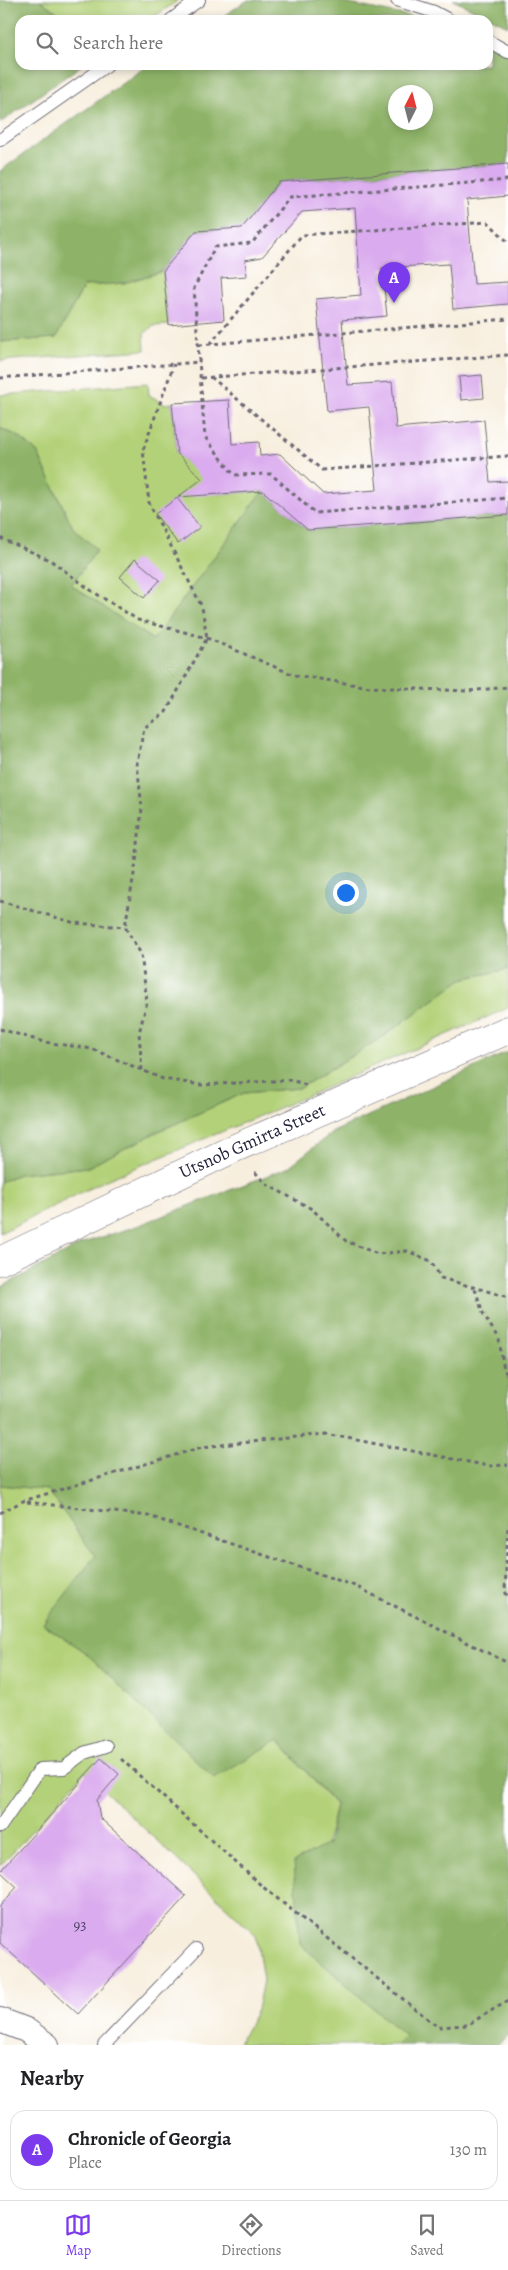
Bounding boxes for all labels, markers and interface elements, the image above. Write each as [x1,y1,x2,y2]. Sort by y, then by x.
search box [15,15,493,70]
icon: search [33,29,61,57]
text: Search here [73,30,163,56]
north arrow [388,85,433,130]
pin: A [378,262,410,303]
your location [333,880,359,906]
street label: Utsnob Gmirta Street [175,1098,329,1184]
house number: 93 [73,1915,87,1935]
text: Nearby [20,2064,83,2092]
text: Chronicle of Georgia [68,2126,231,2152]
text: A [32,2139,42,2161]
text: 130 m [450,2139,487,2161]
text: Place [68,2152,102,2174]
tab: Map [64,2211,92,2260]
tab: Directions [221,2211,281,2260]
tab: Saved [410,2211,444,2260]

